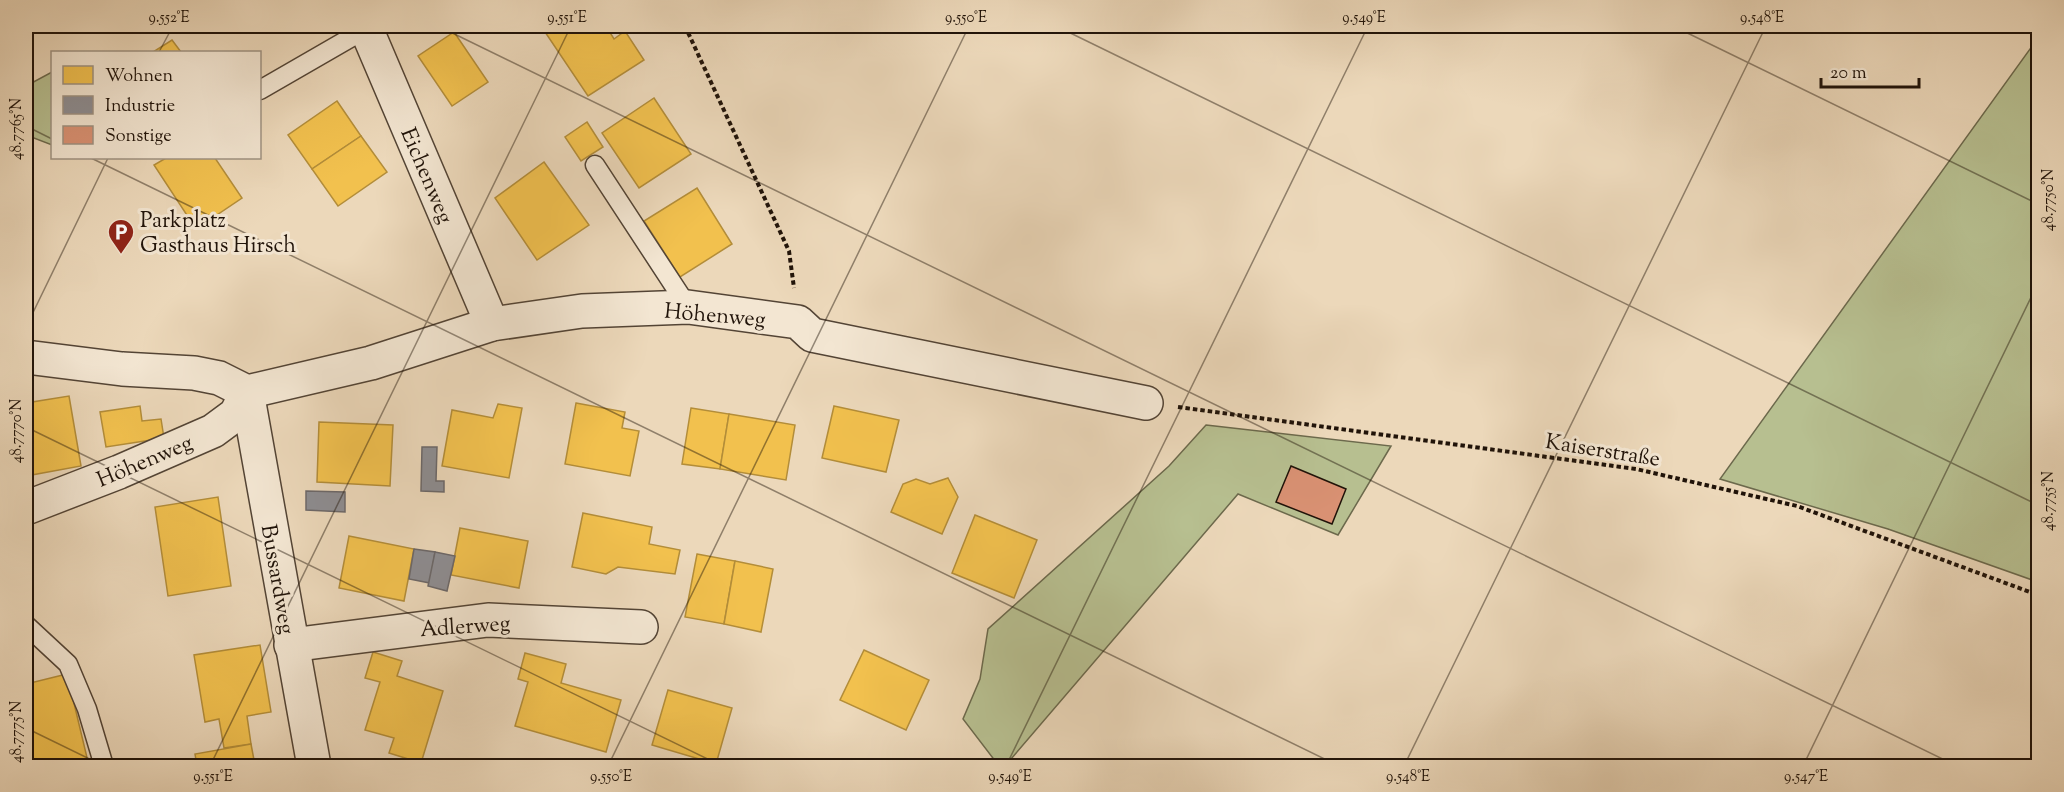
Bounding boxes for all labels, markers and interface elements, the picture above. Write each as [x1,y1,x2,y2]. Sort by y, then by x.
text: 9.552°E [148,8,190,29]
text: 9.551°E [547,8,587,29]
text: 9.550°E [945,8,987,29]
text: 9.549°E [1342,8,1386,29]
text: 9.548°E [1740,8,1784,29]
legend [51,51,261,159]
scale bar [1821,51,1918,89]
text: 20 m [1830,61,1867,87]
text: Wohnen [105,64,173,90]
text: Industrie [105,94,175,120]
text: 48.7765°N [7,98,28,160]
street label: Eichenweg [391,123,460,229]
text: Sonstige [105,124,172,150]
text: 48.7750°N [2039,169,2060,231]
place label: Parkplatz Gasthaus Hirsch [140,206,296,263]
parking icon: Parkplatz Gasthaus Hirsch [106,217,136,255]
street label: Höhenweg [663,297,767,337]
text: 48.7770°N [7,399,28,463]
street label: Kaiserstraße [1543,427,1662,477]
street label: Höhenweg [92,428,198,497]
text: 48.7755°N [2039,471,2060,531]
street label: Bussardweg [251,522,301,637]
street label: Adlerweg [419,609,512,647]
text: 48.7775°N [7,701,28,763]
text: 9.551°E [193,767,233,788]
text: 9.550°E [590,767,632,788]
text: 9.549°E [988,767,1032,788]
text: 9.548°E [1386,767,1430,788]
text: 9.547°E [1784,767,1828,788]

